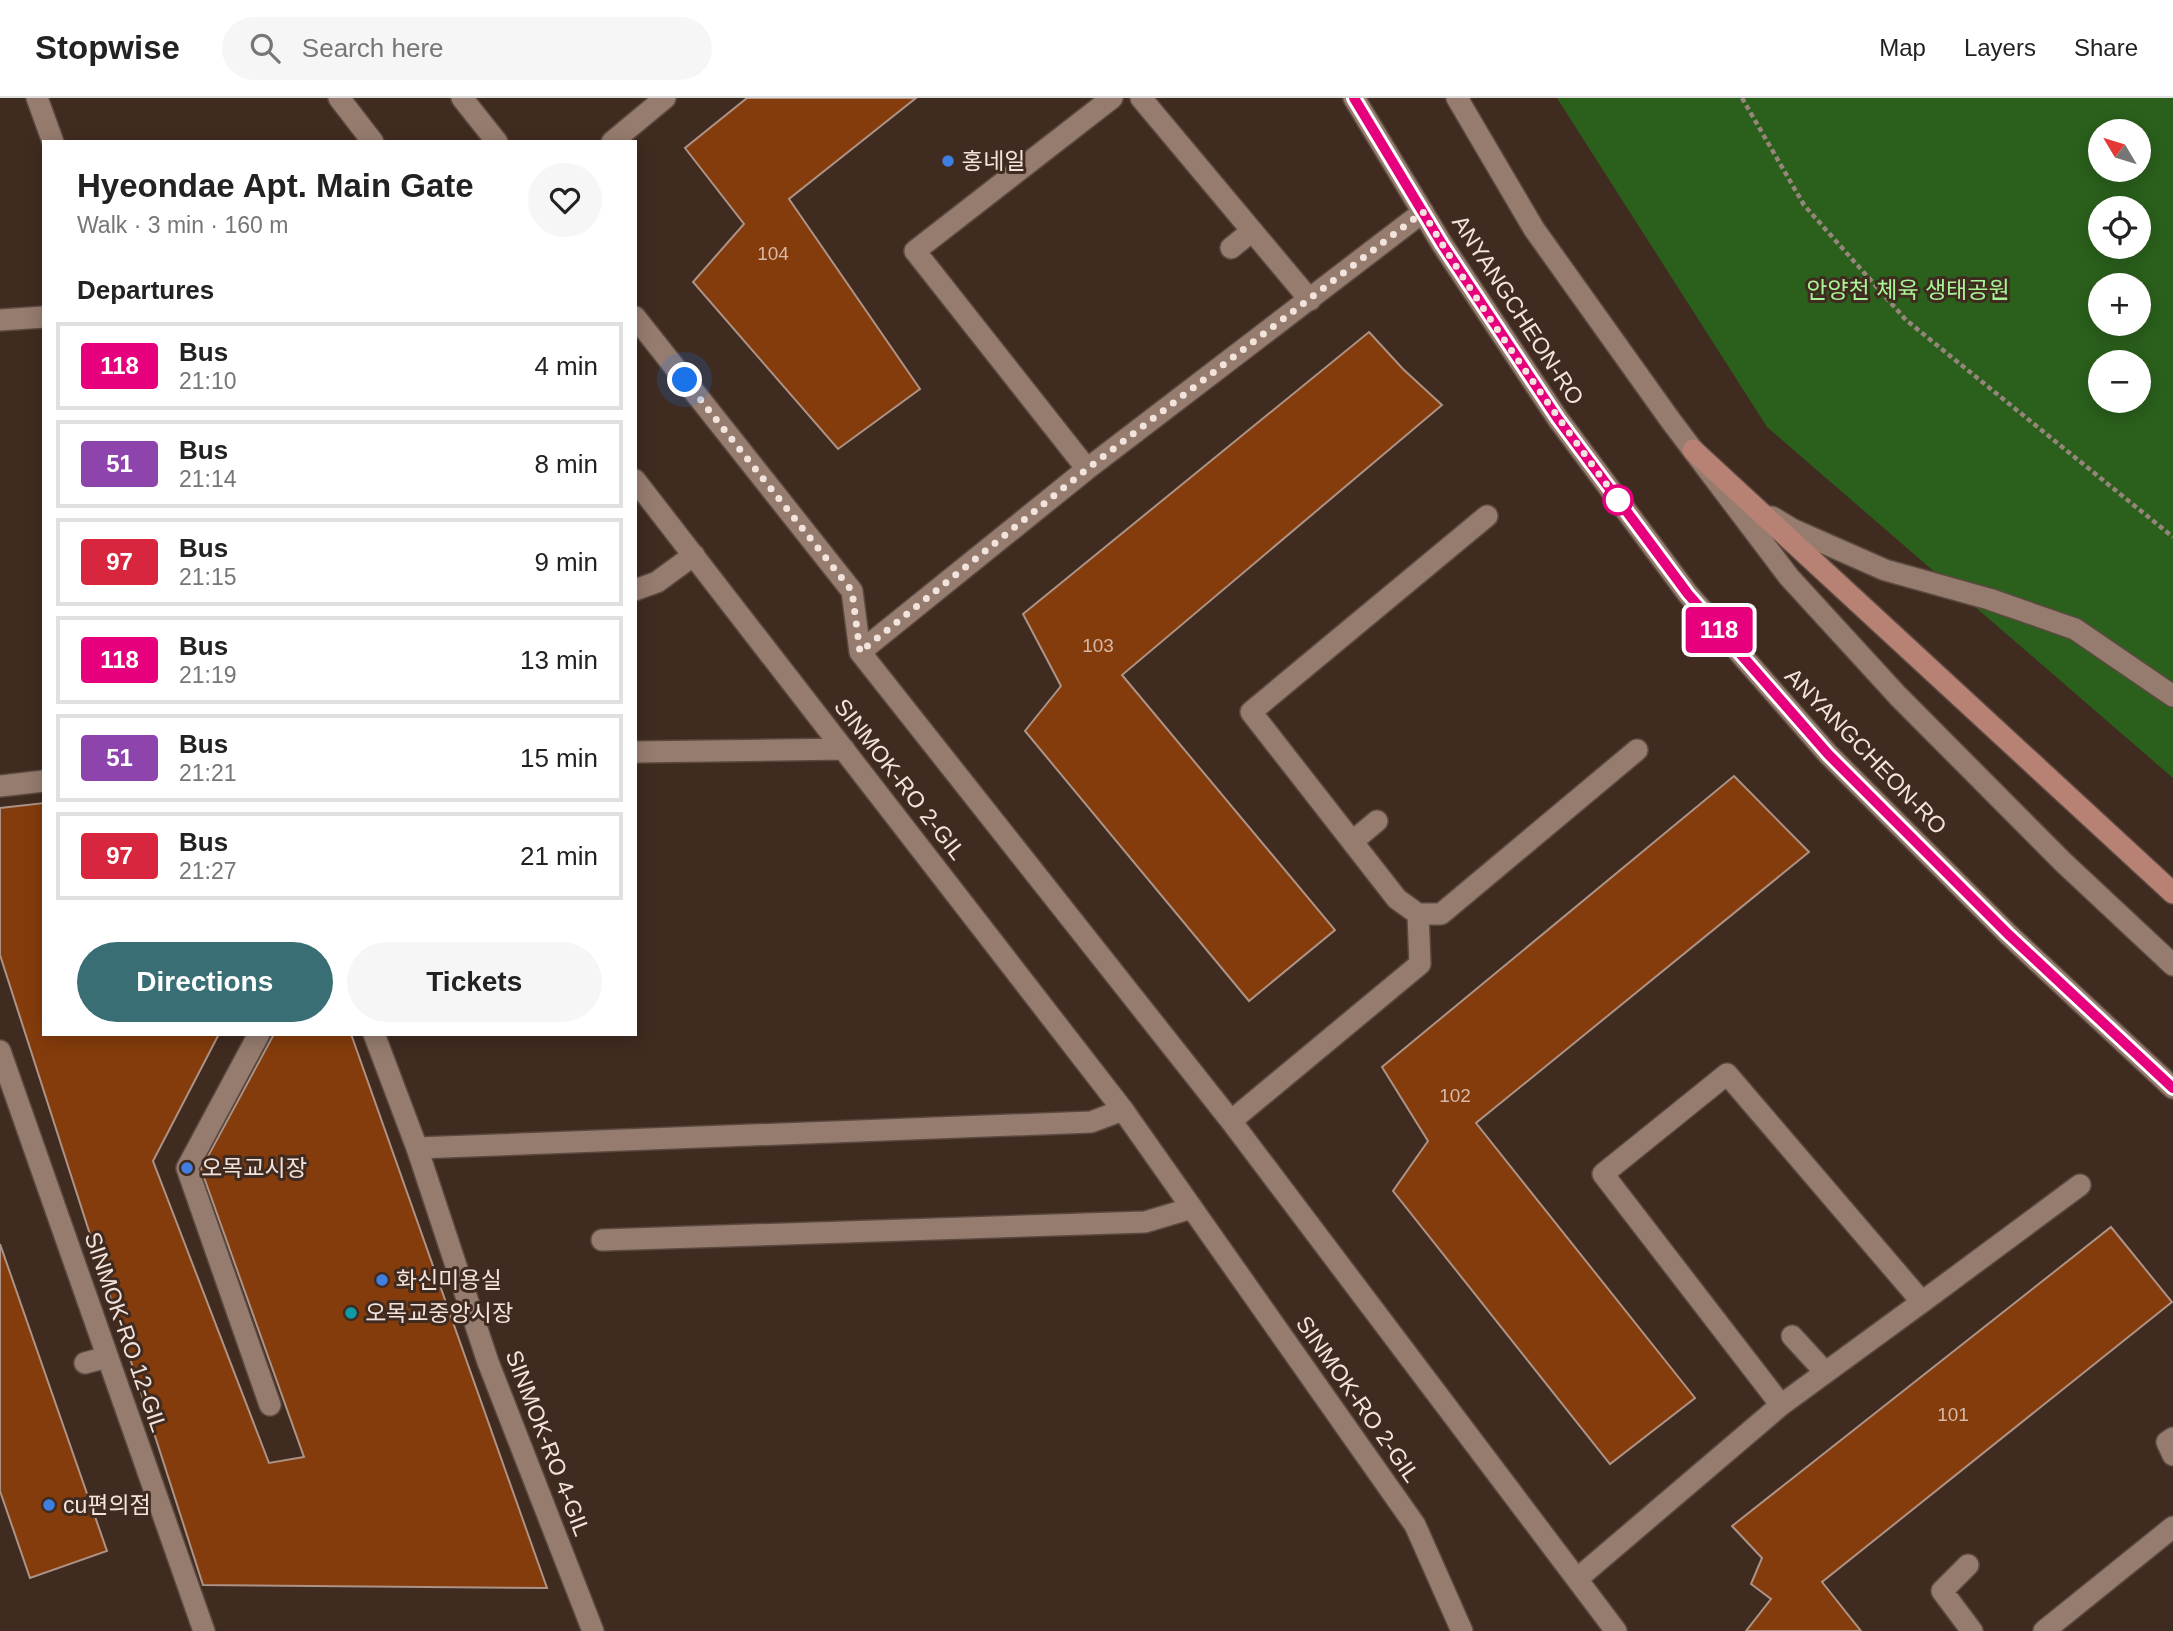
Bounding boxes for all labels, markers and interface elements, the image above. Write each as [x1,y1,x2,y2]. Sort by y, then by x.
search box [222,17,712,80]
text: Stopwise [35,29,180,66]
icon: search [246,29,284,67]
text: Search here [302,33,444,63]
text: Map [1879,34,1926,61]
text: Layers [1964,34,2036,61]
text: Share [2074,34,2138,61]
north arrow [2088,119,2151,182]
map controls [2088,119,2151,413]
place label: 홍네일 [962,148,1025,174]
marker: 홍네일 [940,153,956,169]
button: heart [528,163,602,237]
text: Hyeondae Apt. Main Gate [77,167,474,204]
button: locate [2088,196,2151,259]
street label: ANYANGCHEON-RO [1447,210,1589,410]
text: Walk · 3 min · 160 m [77,212,288,238]
house number: 104 [757,243,789,264]
button: + [2088,273,2151,336]
text: Departures [77,275,214,305]
park label: 안양천 체육 생태공원 [1806,277,2010,303]
text: Bus [179,337,228,367]
button: − [2088,350,2151,413]
text: 4 min [534,351,598,381]
text: 118 [100,352,139,379]
your location [667,362,702,397]
text: 21:10 [179,368,237,394]
text: Bus [179,435,228,465]
text: 8 min [534,449,598,479]
text: 51 [106,450,133,477]
text: 21:14 [179,466,237,492]
unlabelled marker [1603,485,1633,515]
text: Bus [179,533,228,563]
text: 9 min [534,547,598,577]
text: 97 [106,548,133,575]
text: 21:15 [179,564,237,590]
line badge: 118 [1679,607,1759,653]
text: 118 [1700,616,1738,643]
text: Bus [179,631,228,661]
house number: 103 [1082,635,1114,656]
text: 13 min [520,645,598,675]
text: 118 [100,646,139,673]
text: 21:19 [179,662,237,688]
street label: ANYANGCHEON-RO [1780,663,1952,839]
street label: SINMOK-RO 2-GIL [829,693,971,865]
text: Bus [179,729,228,759]
text: 15 min [520,743,598,773]
text: 51 [106,744,133,771]
text: 21:21 [179,760,237,786]
text: Bus [179,827,228,857]
text: 21 min [520,841,598,871]
text: 97 [106,842,133,869]
text: 21:27 [179,858,237,884]
button: Directions [77,942,333,1022]
button: Tickets [347,942,602,1022]
house number: 102 [1439,1085,1471,1106]
place label: 오목교시장 [201,1155,307,1181]
marker: 오목교시장 [179,1160,195,1176]
street label: SINMOK-RO 12-GIL [80,1229,172,1436]
place label: 화신미용실 [396,1267,502,1293]
marker: 화신미용실 [374,1272,390,1288]
place label: 오목교중앙시장 [365,1300,513,1326]
marker: 오목교중앙시장 [343,1305,359,1321]
street label: SINMOK-RO 2-GIL [1291,1311,1425,1487]
street label: SINMOK-RO 4-GIL [501,1346,595,1540]
house number: 101 [1937,1404,1969,1425]
place label: cu편의점 [63,1492,151,1518]
marker: cu편의점 [41,1497,57,1513]

